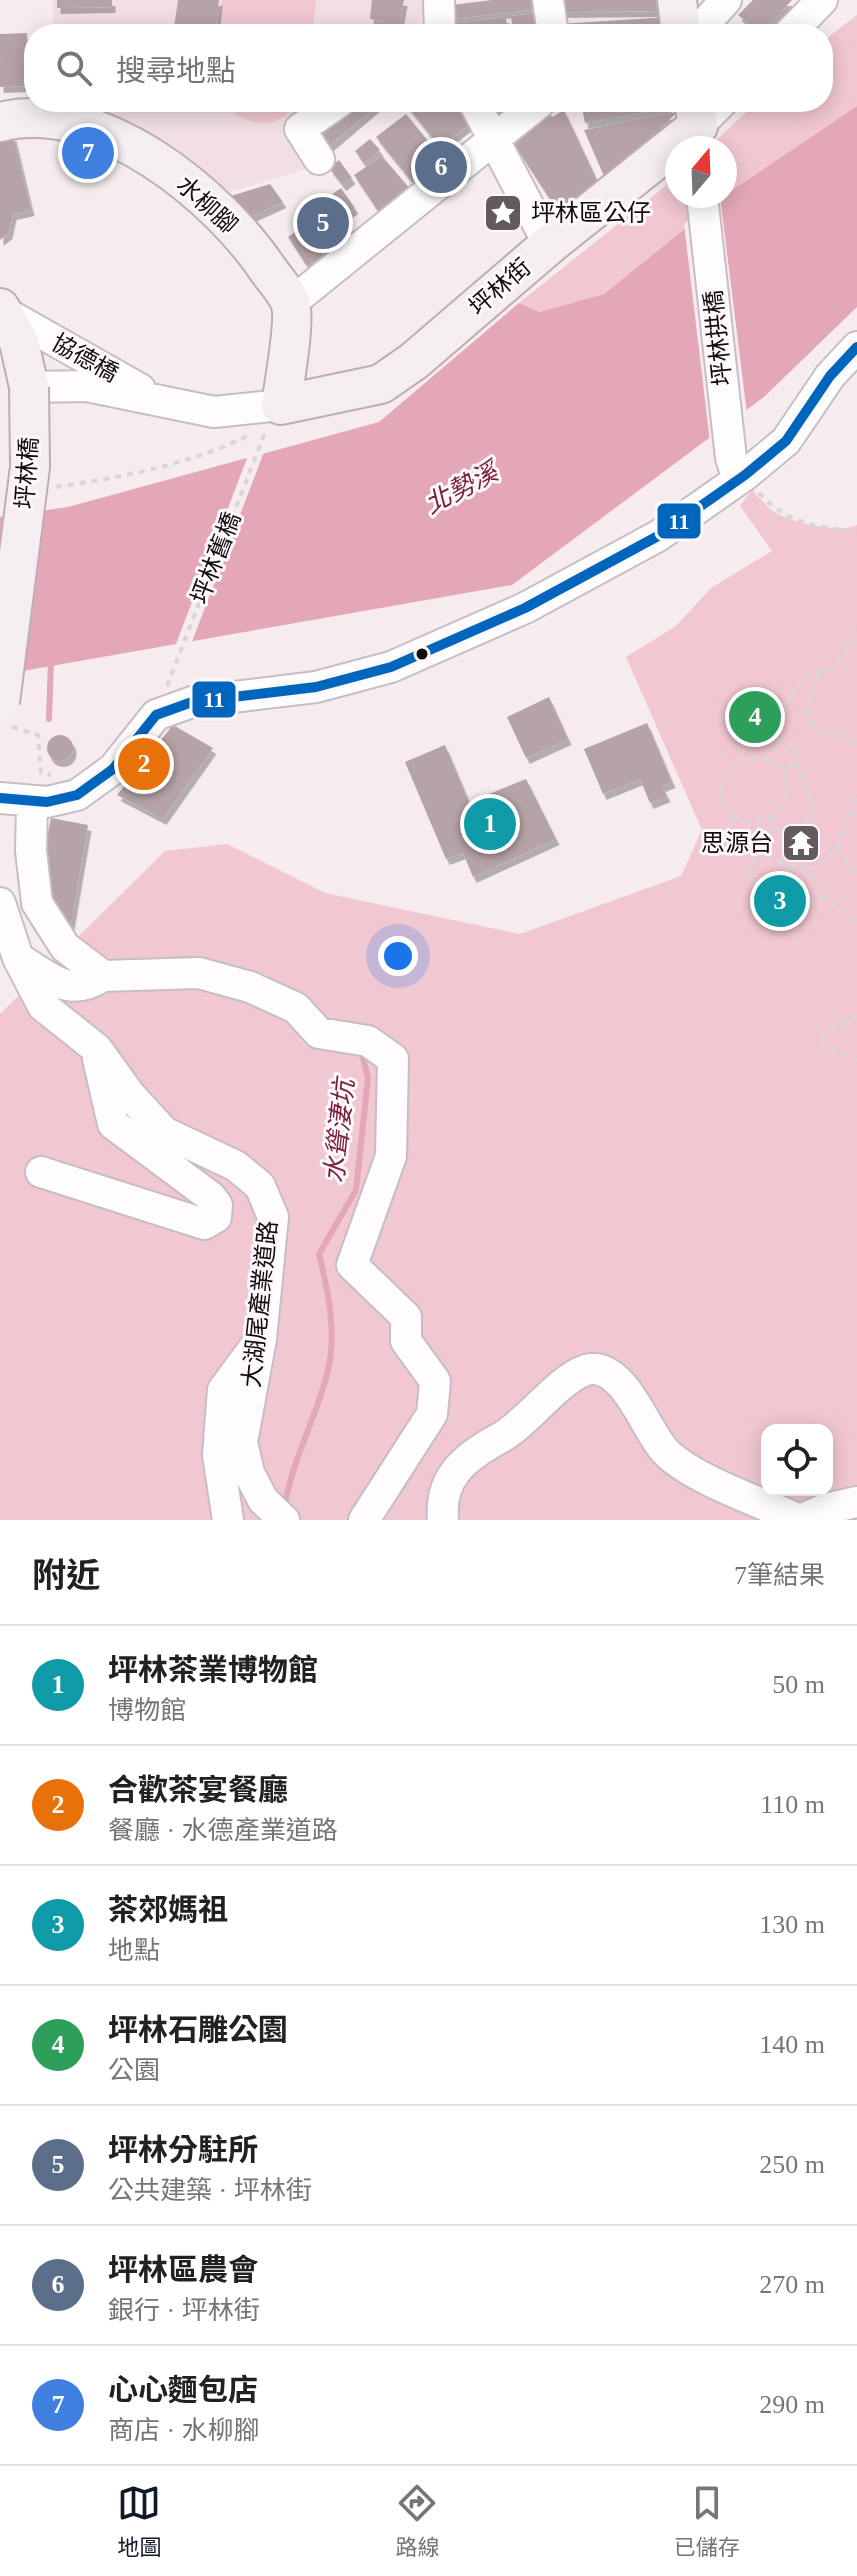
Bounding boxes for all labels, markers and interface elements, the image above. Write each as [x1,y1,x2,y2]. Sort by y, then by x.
search box [24,24,833,112]
icon: search [52,46,96,90]
text: 搜尋地點 [116,54,236,87]
pin: 7 [62,123,114,183]
north arrow [665,136,737,208]
pin: 6 [415,137,467,197]
street label: 水柳腳 [172,171,242,239]
place icon: 坪林區公仔 [482,192,524,234]
pin: 5 [297,193,349,253]
place label: 坪林區公仔 [531,200,651,226]
street label: 坪林街 [464,254,536,320]
street label: 坪林拱橋 [700,289,736,387]
street label: 協德橋 [47,329,123,387]
street label: 坪林橋 [12,436,42,510]
water label: 北勢溪 [420,455,506,520]
line badge: 11 [656,502,702,540]
street label: 坪林舊橋 [187,509,245,607]
text: 11 [669,509,689,534]
unlabelled marker [414,646,430,662]
line badge: 11 [191,680,237,719]
text: 11 [204,687,224,712]
pin: 4 [729,687,781,747]
pin: 2 [118,734,170,794]
pin: 1 [464,794,516,854]
temple icon: 思源台 [780,822,822,864]
place label: 思源台 [701,830,773,856]
pin: 3 [754,871,806,931]
your location [378,936,418,976]
water label: 水聳淒坑 [320,1074,360,1184]
street label: 大湖尾產業道路 [238,1219,282,1389]
map controls [761,1424,833,1496]
button: locate [761,1424,833,1496]
text: 附近 [32,1557,100,1594]
text: 7筆結果 [734,1561,825,1590]
text: 坪林茶業博物館 [108,1653,318,1686]
text: 1 [52,1670,65,1699]
text: 50 m [772,1670,825,1699]
text: 博物館 [108,1696,186,1725]
text: 合歡茶宴餐廳 [108,1773,288,1806]
text: 2 [52,1790,65,1819]
text: 110 m [760,1790,825,1819]
text: 餐廳 · 水德產業道路 [108,1816,338,1845]
text: 茶郊媽祖 [108,1893,228,1926]
text: 3 [52,1910,65,1939]
text: 130 m [759,1910,825,1939]
text: 地點 [108,1936,160,1965]
text: 坪林石雕公園 [108,2013,288,2046]
text: 4 [52,2030,65,2059]
text: 140 m [759,2030,825,2059]
text: 公園 [108,2056,160,2085]
text: 坪林分駐所 [108,2133,258,2166]
text: 5 [52,2150,65,2179]
text: 250 m [759,2150,825,2179]
text: 公共建築 · 坪林街 [108,2176,312,2205]
text: 坪林區農會 [108,2253,258,2286]
text: 6 [52,2270,65,2299]
text: 270 m [759,2270,825,2299]
text: 銀行 · 坪林街 [108,2296,260,2325]
text: 心心麵包店 [108,2373,258,2406]
text: 7 [52,2390,65,2419]
text: 290 m [759,2390,825,2419]
text: 商店 · 水柳腳 [108,2416,260,2445]
tab: 地圖 [117,2481,161,2561]
tab: 路線 [395,2481,440,2561]
tab: 已儲存 [674,2481,740,2561]

